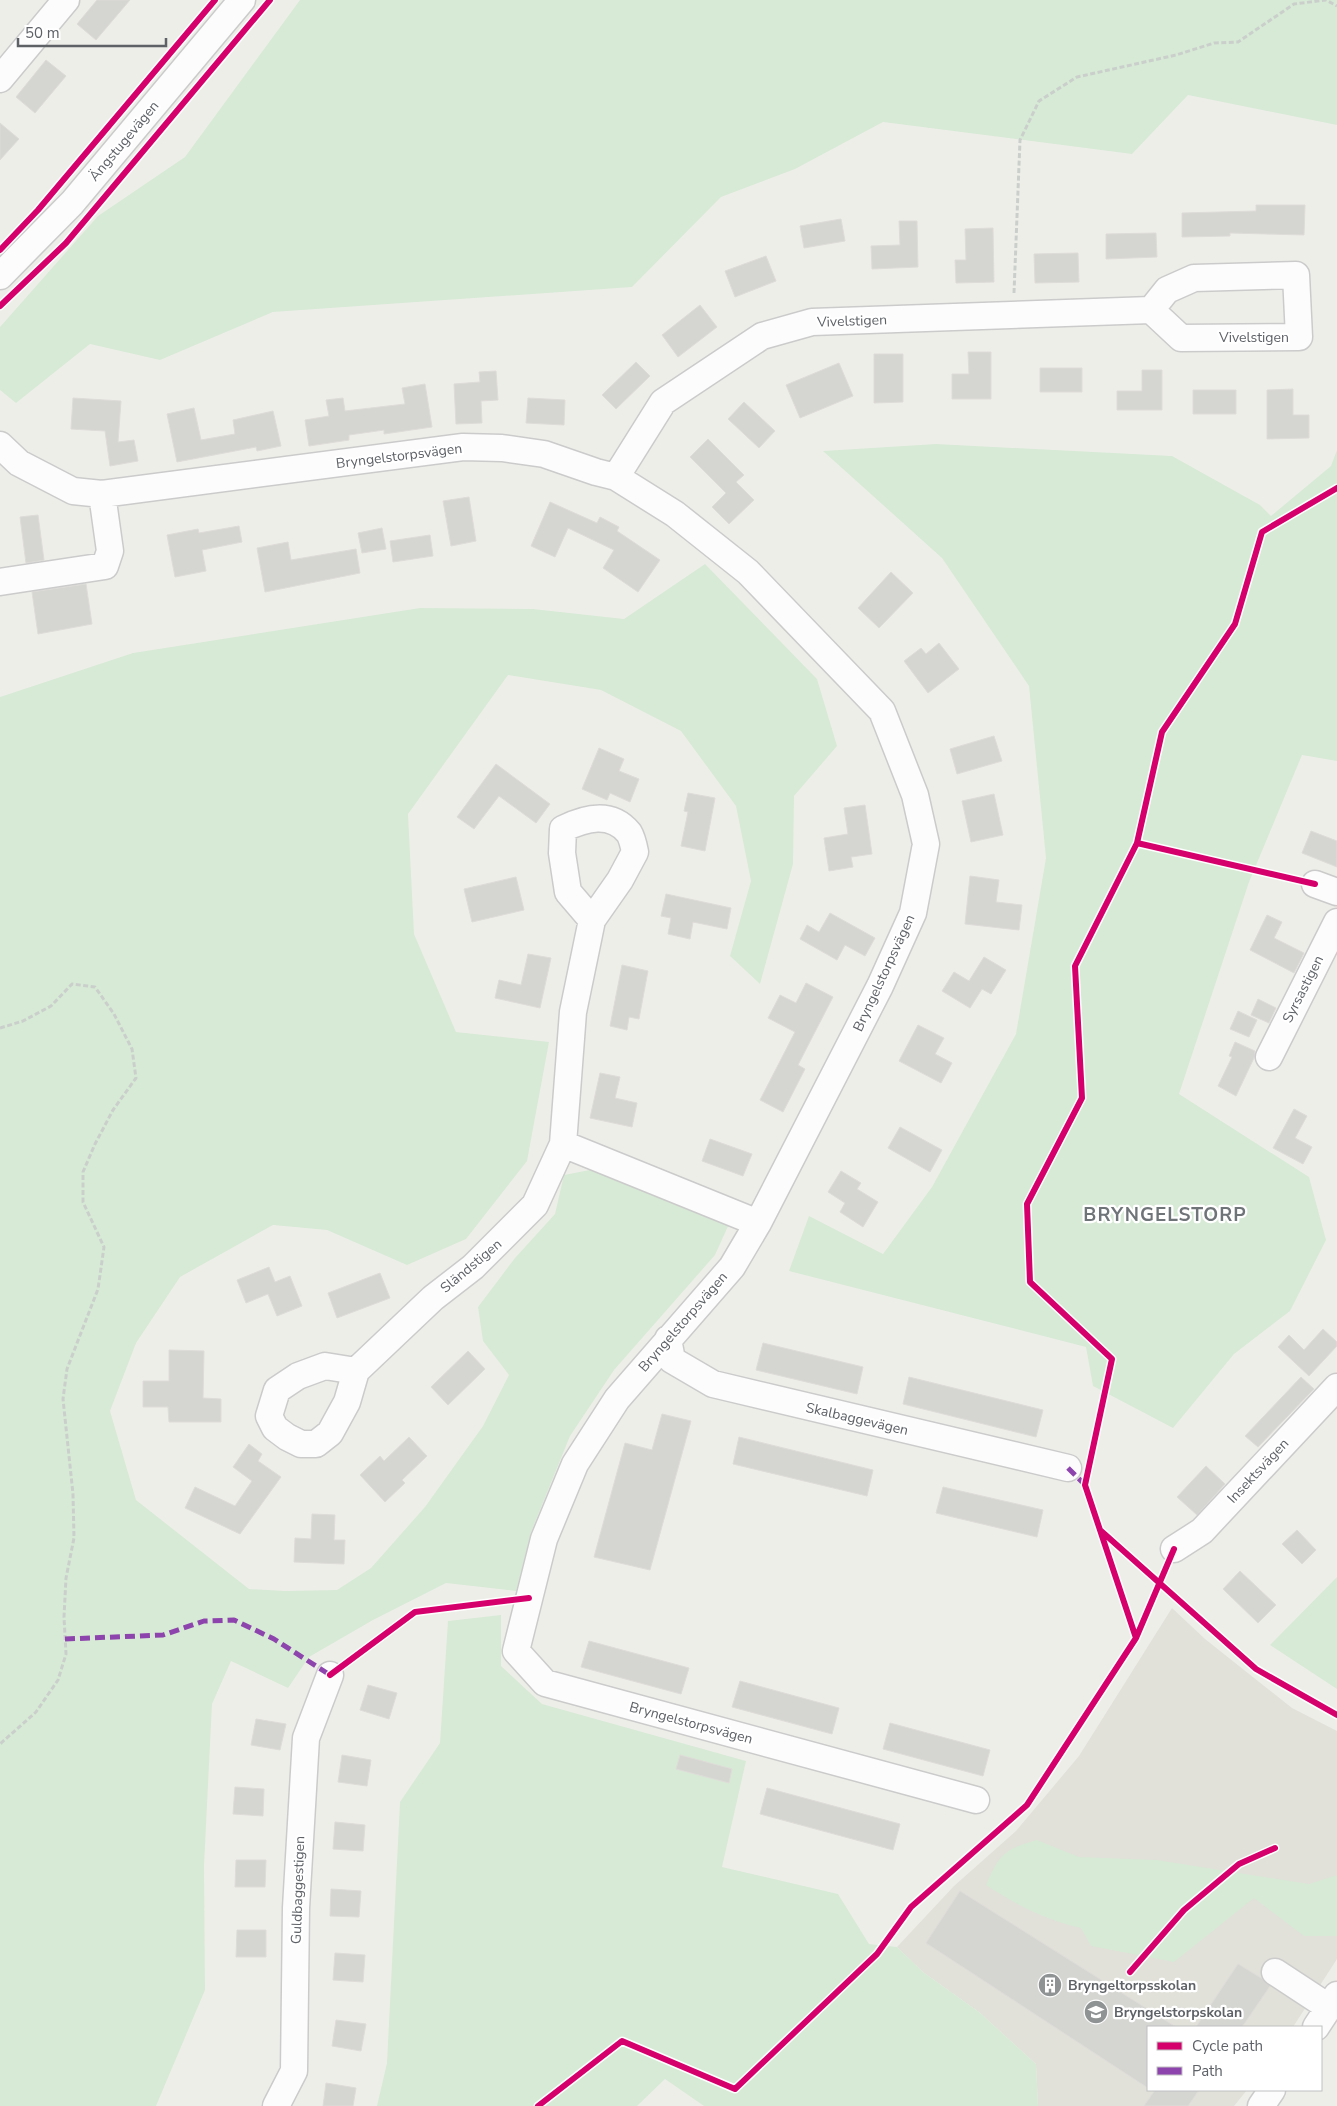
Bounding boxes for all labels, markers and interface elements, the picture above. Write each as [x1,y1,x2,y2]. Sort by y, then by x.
scale bar [18,15,165,47]
text: 50 m [25,23,60,43]
street label: Ängstugevägen [85,97,163,185]
street label: Vivelstigen [816,310,887,332]
street label: Vivelstigen [1218,328,1289,347]
street label: Bryngelstorpsvägen [335,439,463,473]
street label: Bryngelstorpsvägen [849,911,919,1035]
street label: Syrsastigen [1278,952,1328,1026]
district label: BRYNGELSTORP [1083,1202,1247,1228]
street label: Sländstigen [436,1235,506,1297]
street label: Bryngelstorpsvägen [634,1268,732,1376]
street label: Skalbaggevägen [804,1398,910,1440]
street label: Insektsvägen [1223,1434,1293,1508]
street label: Bryngelstorpsvägen [627,1697,755,1749]
street label: Guldbaggestigen [287,1836,309,1944]
building icon: Bryngeltorpsskolan [1037,1972,1063,1998]
place label: Bryngeltorpsskolan [1068,1976,1196,1995]
school or university icon: Bryngelstorpskolan [1083,1999,1109,2025]
place label: Bryngelstorpskolan [1114,2003,1242,2022]
legend [1147,2026,1322,2091]
text: Cycle path [1192,2036,1263,2056]
text: Path [1192,2061,1223,2081]

